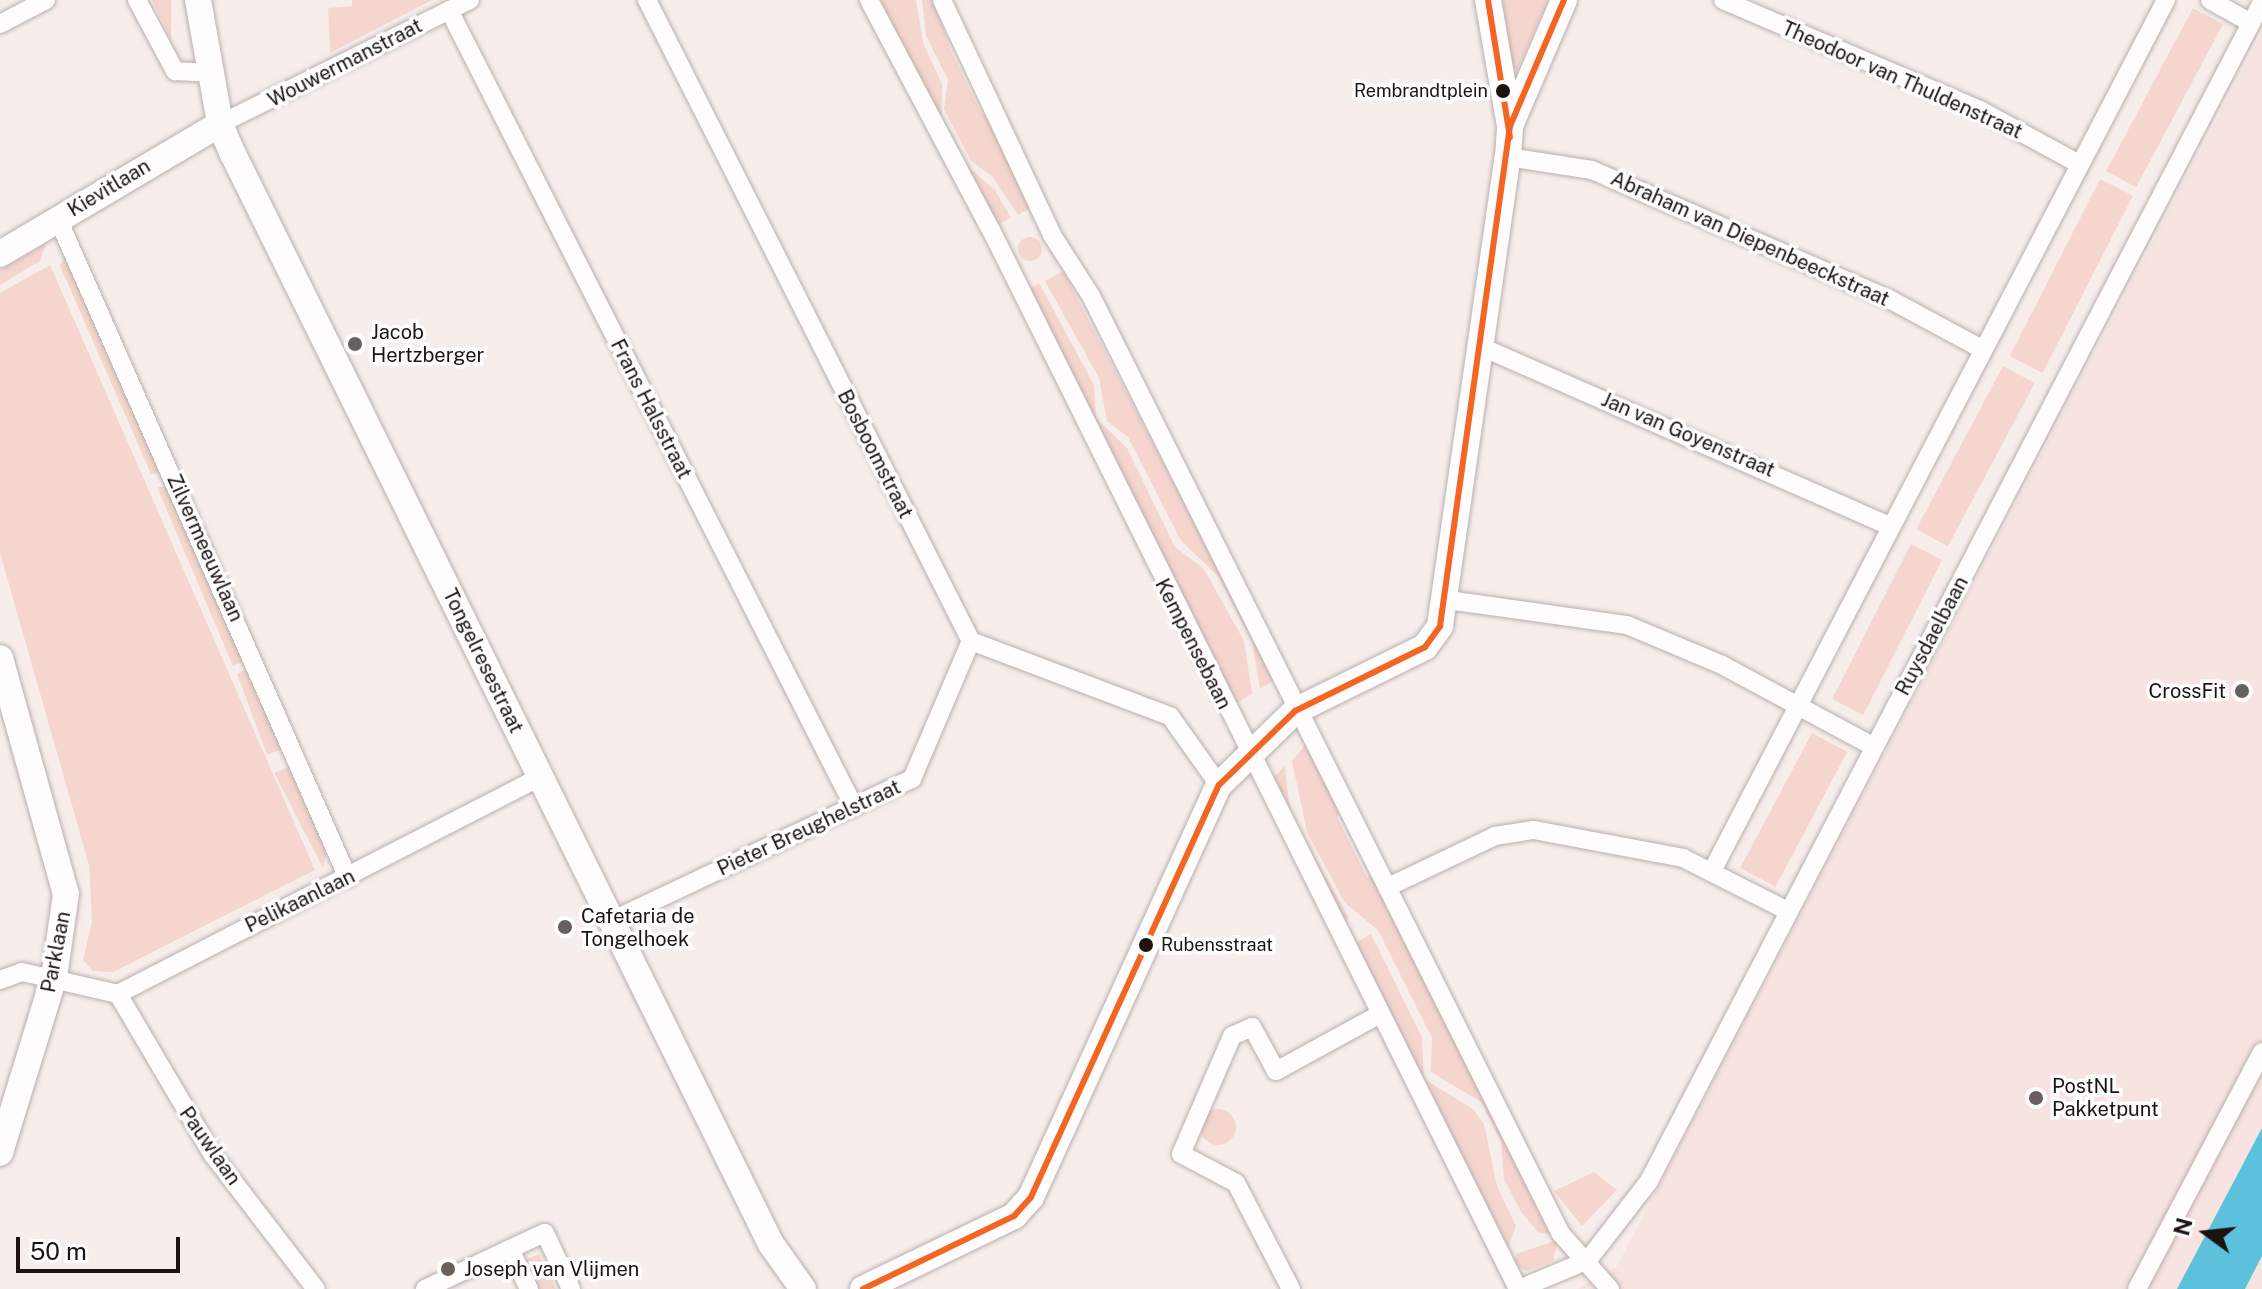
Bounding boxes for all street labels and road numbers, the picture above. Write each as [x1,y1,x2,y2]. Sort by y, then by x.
street label: Wouwermanstraat [264,14,426,112]
street label: Theodoor van Thuldenstraat [1778,16,2026,144]
street label: Kievitlaan [63,154,155,222]
street label: Abraham van Diepenbeeckstraat [1607,167,1893,311]
street label: Frans Halsstraat [605,335,697,483]
street label: Bosboomstraat [832,386,918,522]
street label: Jan van Goyenstraat [1598,388,1778,482]
street label: Zilvermeeuwlaan [162,471,248,625]
street label: Ruysdaelbaan [1891,572,1973,700]
street label: Kempensebaan [1150,575,1236,713]
street label: Tongelresestraat [438,585,528,737]
street label: Pieter Breughelstraat [713,775,905,881]
street label: Pelikaanlaan [241,864,359,938]
street label: Parklaan [36,909,76,995]
street label: Pauwlaan [174,1102,246,1190]

